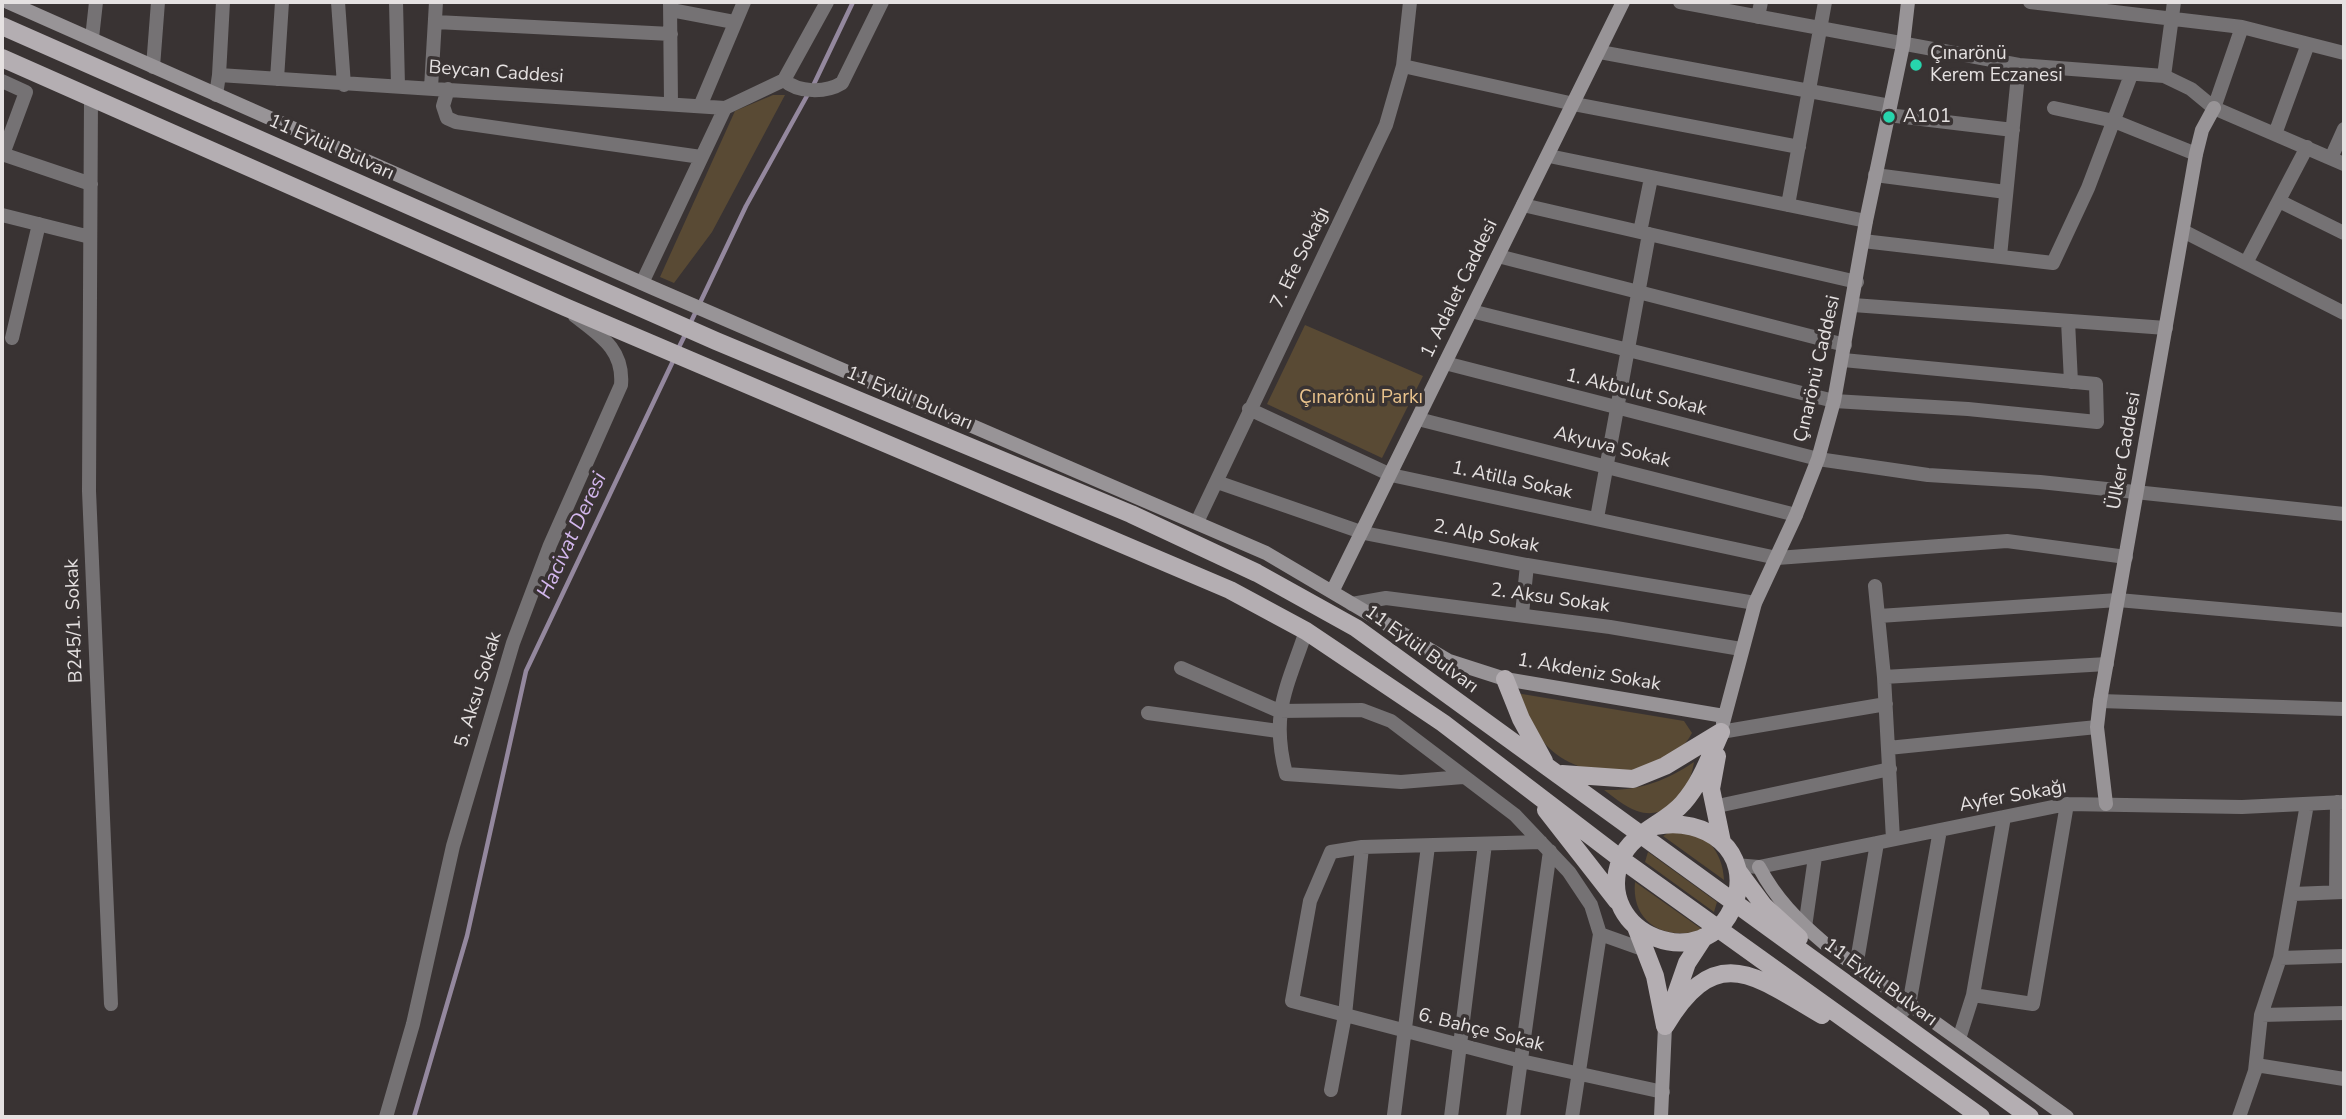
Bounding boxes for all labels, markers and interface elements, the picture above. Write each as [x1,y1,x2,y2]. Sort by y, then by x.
place label: Çınarönü Kerem Eczanesi [1930,43,2063,87]
street label: Beycan Caddesi [428,57,564,89]
marker: Çınarönü Kerem Eczanesi [1908,57,1924,73]
place label: A101 [1903,106,1951,128]
marker: A101 [1881,109,1897,125]
street label: 11 Eylül Bulvarı [265,110,397,186]
street label: 7. Efe Sokağı [1267,204,1335,312]
street label: 1. Adalet Caddesi [1417,216,1503,362]
street label: Çınarönü Caddesi [1790,293,1846,445]
street label: 11 Eylül Bulvarı [842,362,976,436]
street label: 1. Akbulut Sokak [1563,364,1709,422]
park label: Çınarönü Parkı [1299,387,1423,409]
street label: Ülker Caddesi [2103,390,2147,512]
street label: Akyuva Sokak [1551,423,1673,473]
street label: 1. Atilla Sokak [1450,457,1574,505]
water label: Hacivat Deresi [533,469,613,603]
street label: 2. Alp Sokak [1431,516,1541,558]
street label: B245/1. Sokak [61,559,89,683]
street label: 2. Aksu Sokak [1489,579,1611,619]
street label: 11 Eylül Bulvarı [1360,601,1482,699]
street label: 5. Aksu Sokak [451,629,507,751]
street label: 1. Akdeniz Sokak [1516,649,1662,697]
street label: Ayfer Sokağı [1958,776,2068,818]
street label: 11 Eylül Bulvarı [1819,934,1941,1032]
street label: 6. Bahçe Sokak [1416,1004,1546,1058]

